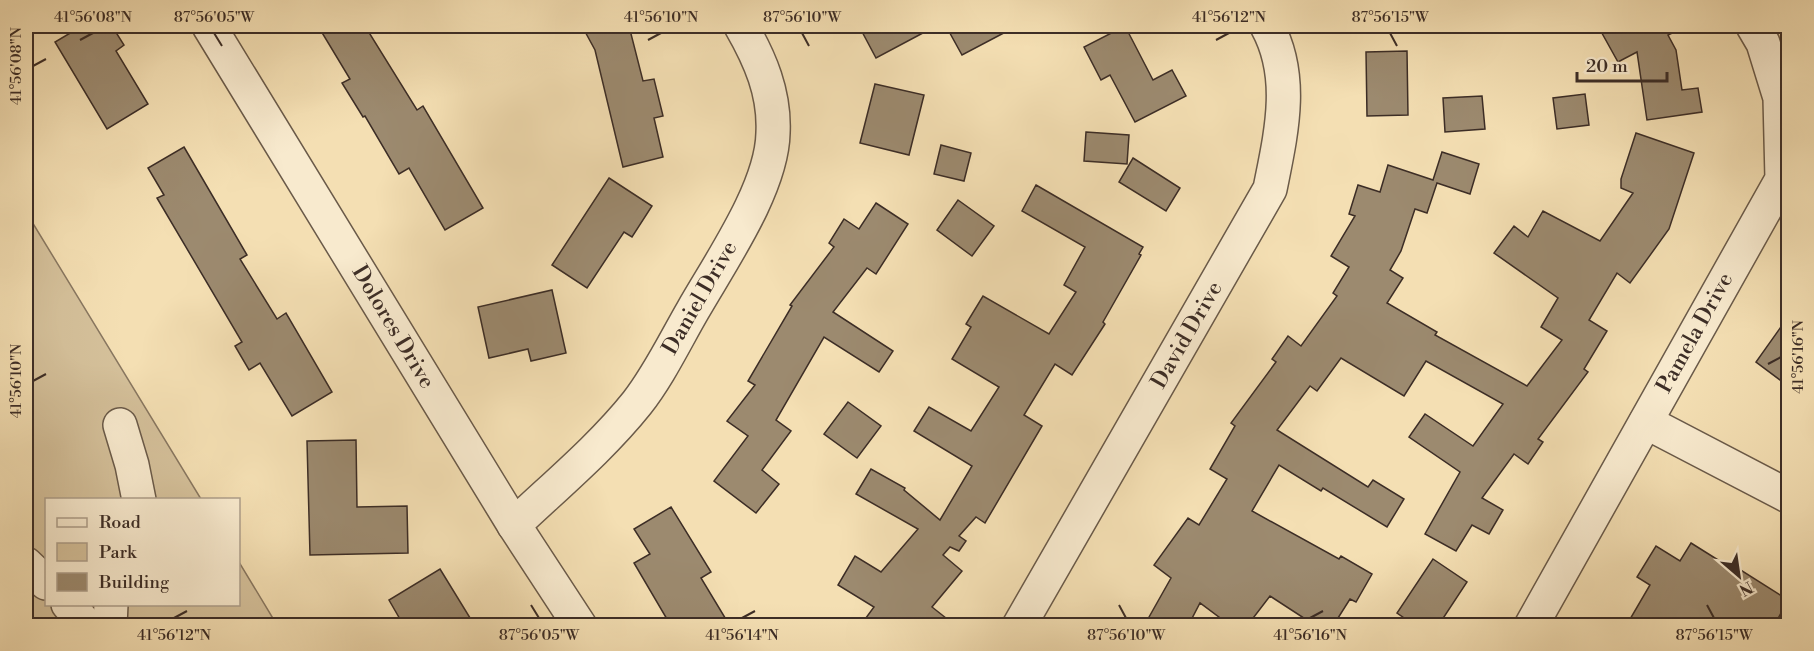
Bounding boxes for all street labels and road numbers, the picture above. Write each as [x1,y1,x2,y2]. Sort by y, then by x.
street label: Daniel Drive [657,236,743,360]
street label: Dolores Drive [346,260,440,394]
street label: Pamela Drive [1651,268,1739,398]
street label: David Drive [1145,277,1229,393]

